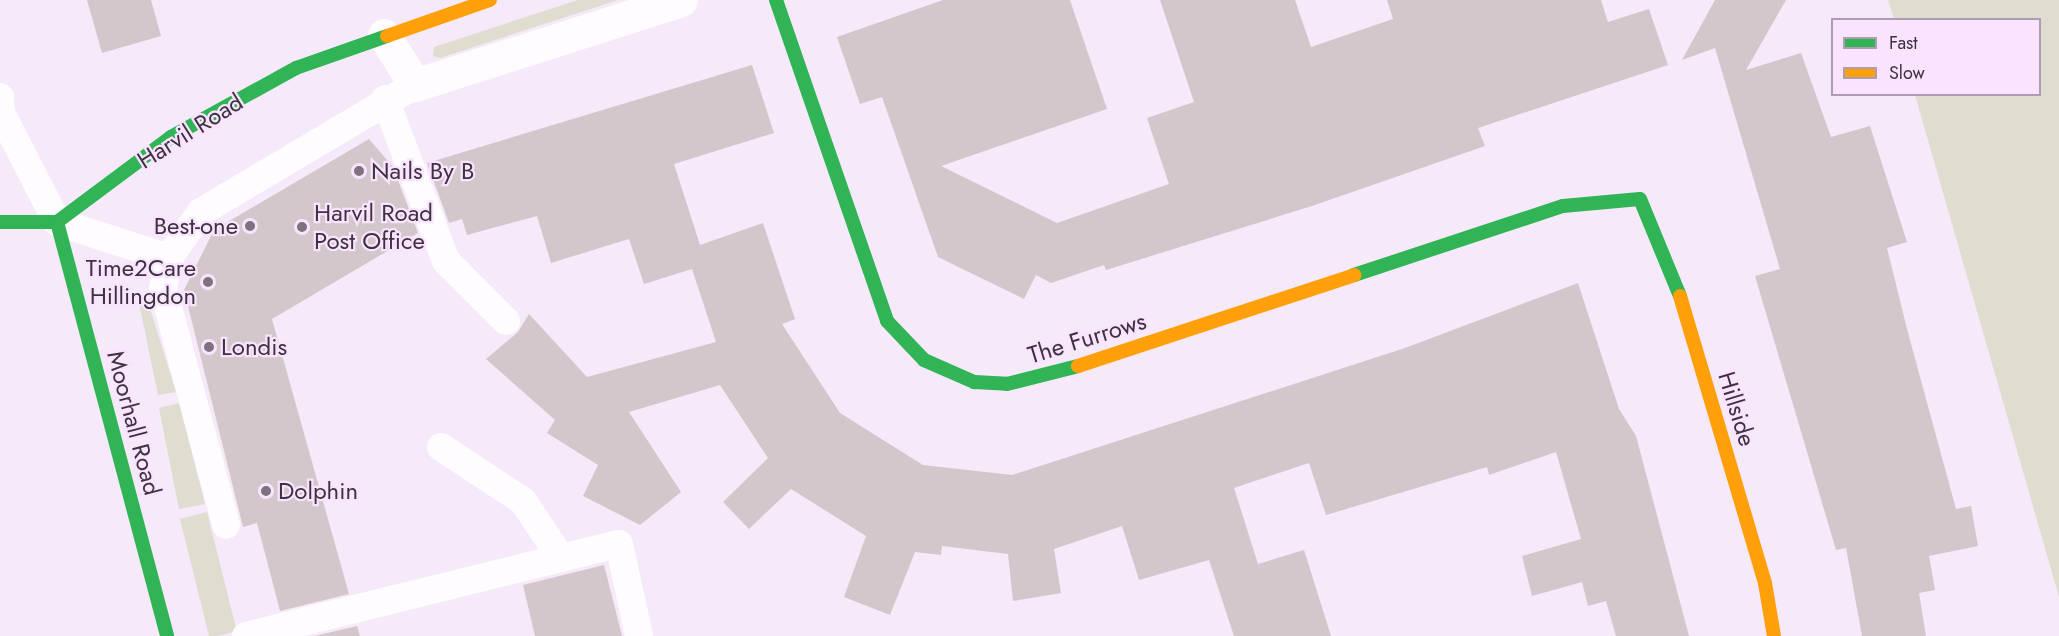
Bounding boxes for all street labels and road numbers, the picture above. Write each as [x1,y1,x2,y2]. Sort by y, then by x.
street label: Harvil Road [132,87,248,175]
street label: The Furrows [1024,306,1150,370]
street label: Moorhall Road [101,348,167,498]
street label: Hillside [1712,368,1762,450]

